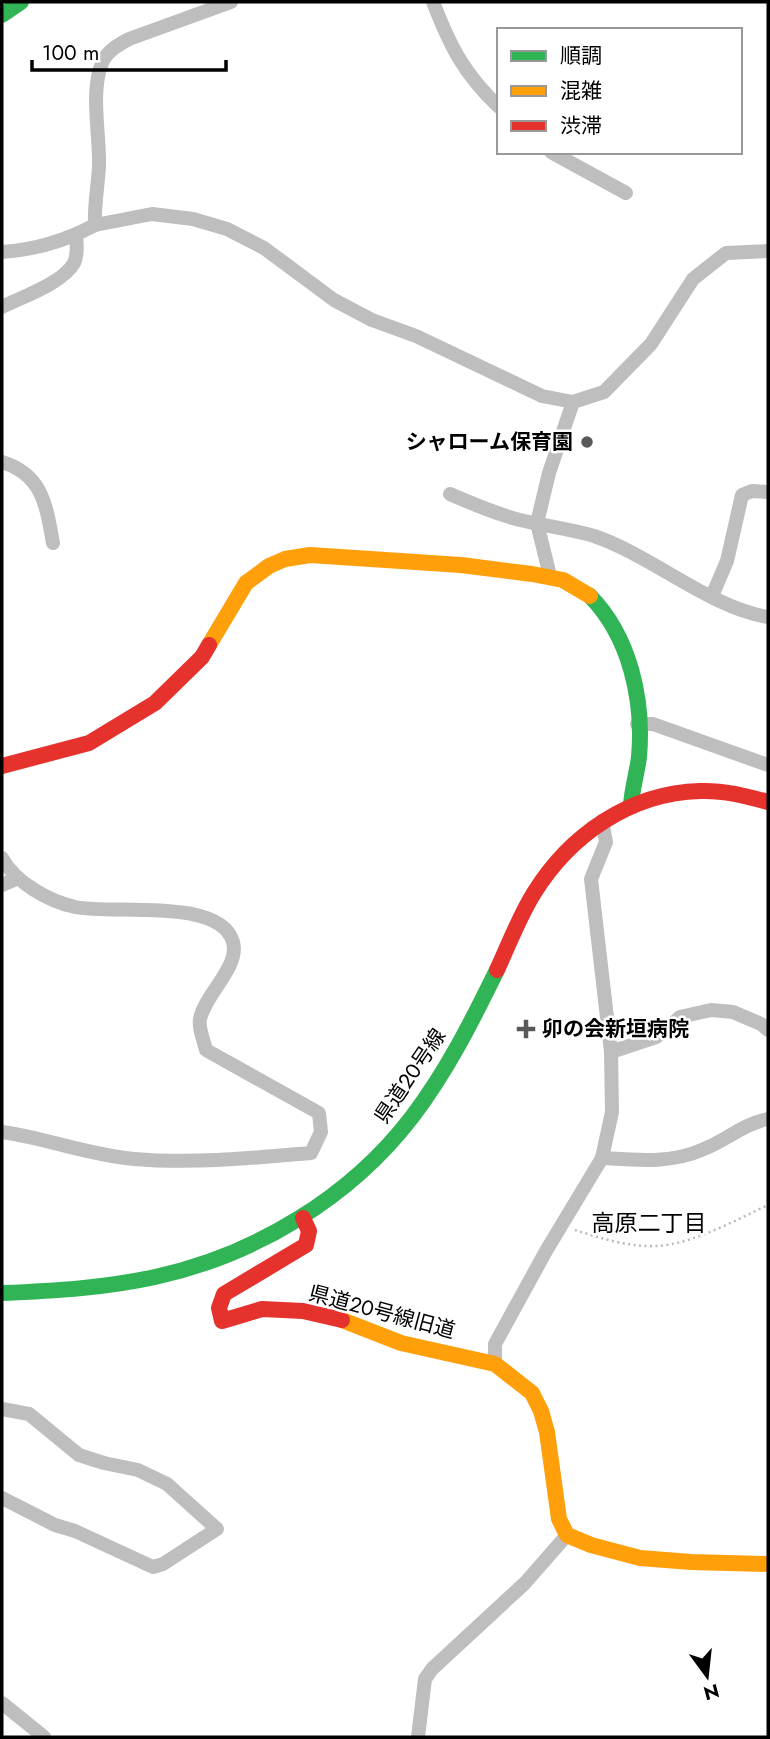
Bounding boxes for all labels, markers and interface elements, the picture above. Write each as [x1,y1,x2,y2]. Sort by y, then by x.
scale bar [32,28,226,72]
legend [497,28,742,154]
text: 100 m [42,38,99,68]
text: 順調 [560,41,602,71]
text: 混雑 [560,76,602,106]
text: 渋滞 [560,111,602,141]
place label: シャローム保育園 [406,427,573,457]
marker: シャローム保育園 [579,434,595,450]
place label: 卯の会新垣病院 [542,1014,689,1044]
marker: 卯の会新垣病院 [516,1019,536,1039]
street label: 県道20号線 [367,1023,453,1129]
district label: 高原二丁目 [592,1206,707,1240]
street label: 県道20号線旧道 [305,1278,459,1346]
north arrow [672,1641,742,1711]
text: N [700,1677,722,1707]

